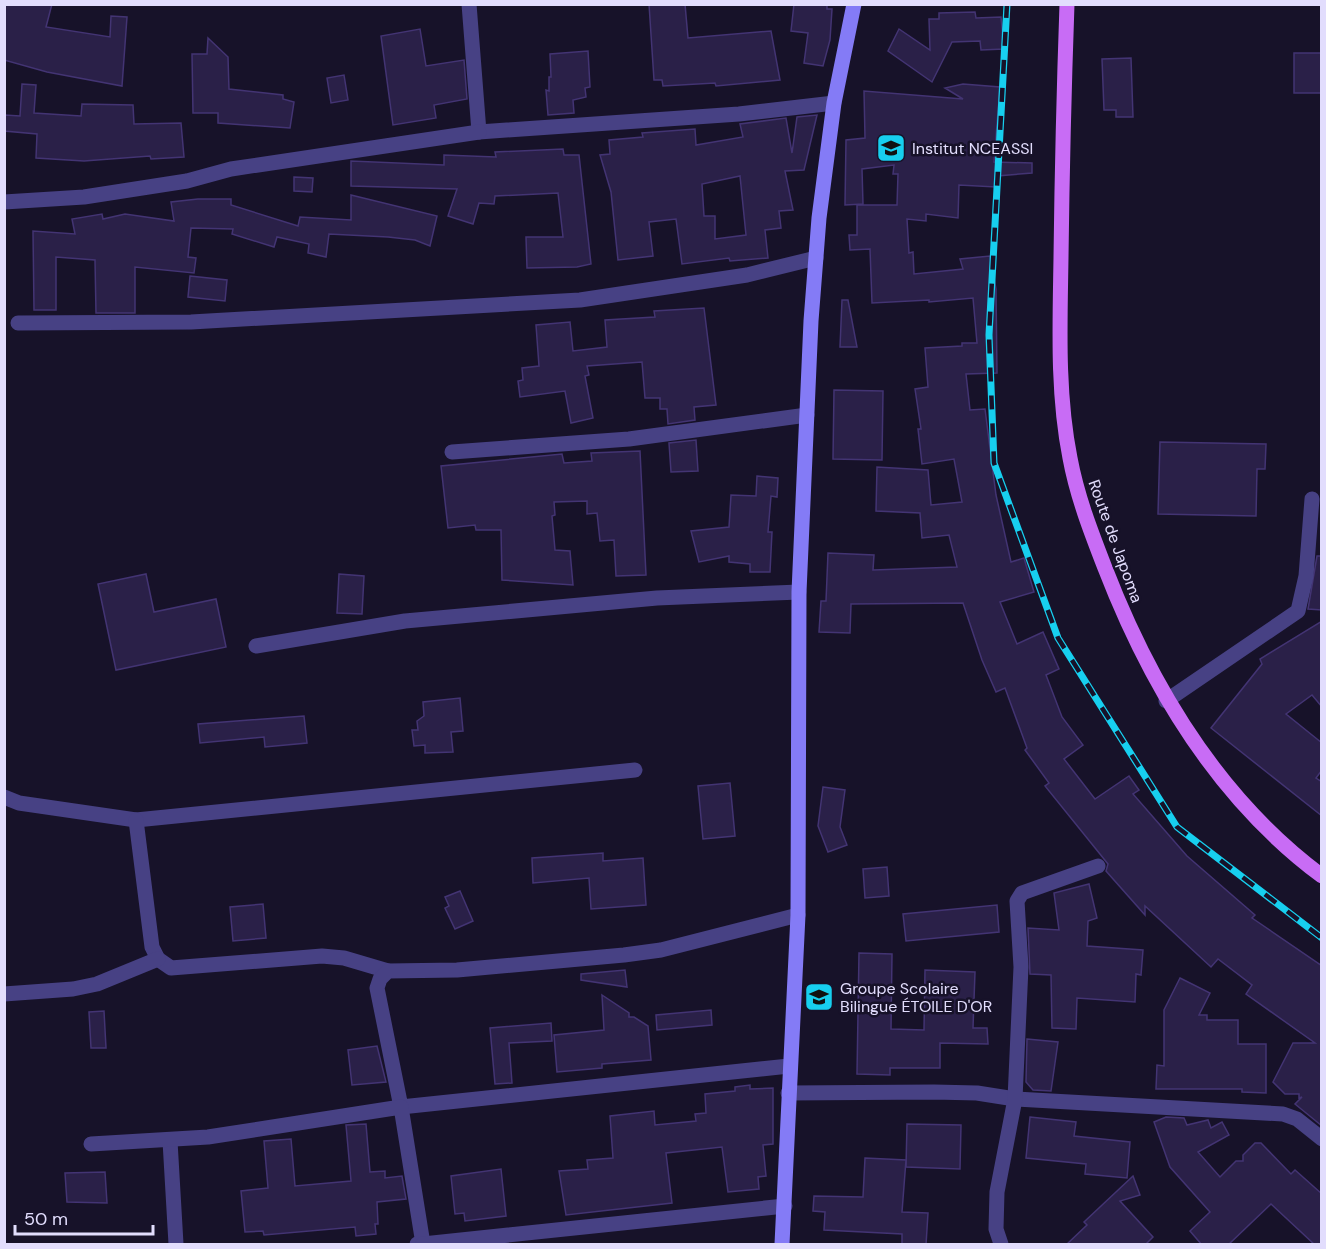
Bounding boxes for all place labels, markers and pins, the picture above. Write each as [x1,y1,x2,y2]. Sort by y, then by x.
school or university icon: Institut NCEASSI [875,132,907,164]
place label: Institut NCEASSI [912,138,1033,159]
place label: Groupe Scolaire Bilingue ÉTOILE D'OR [840,978,992,1017]
school or university icon: Groupe Scolaire Bilingue ÉTOILE D'OR [803,981,835,1013]

